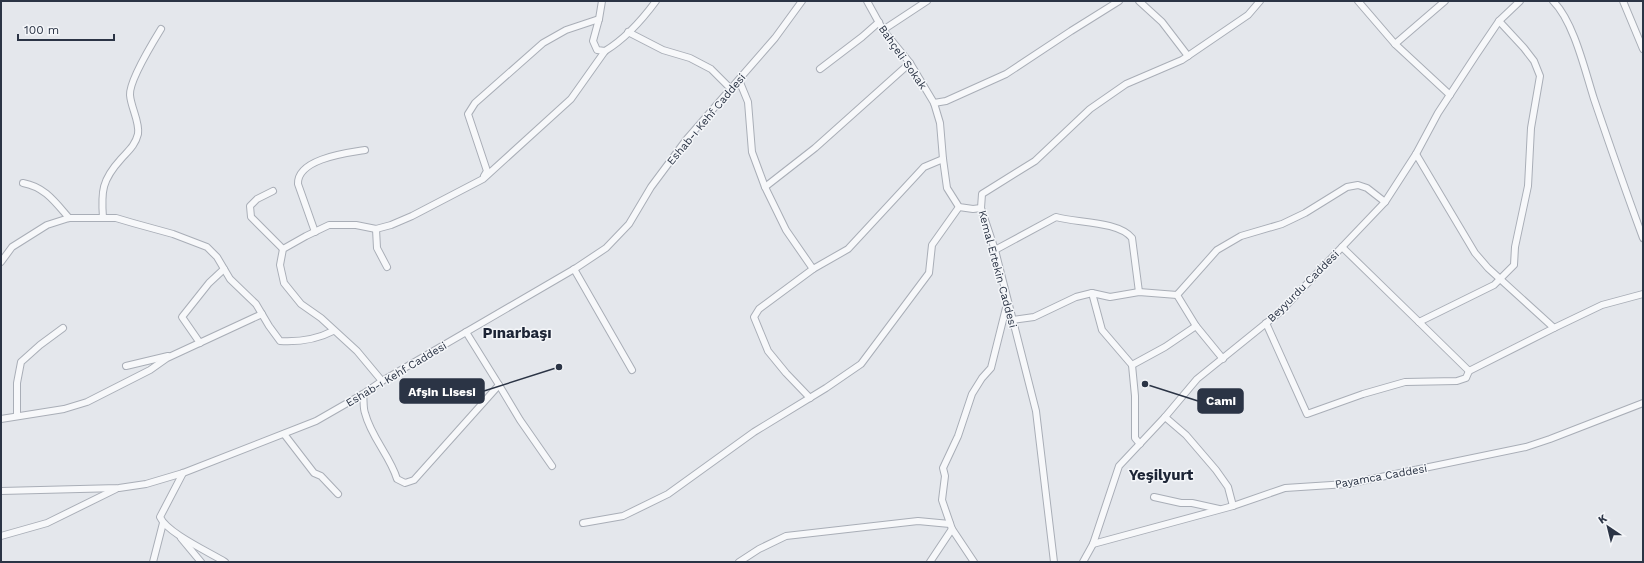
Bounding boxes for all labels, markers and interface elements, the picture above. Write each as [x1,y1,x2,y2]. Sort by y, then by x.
scale bar [18,16,114,42]
text: 100 m [24,23,59,37]
street label: Bahçeli Sokak [876,23,929,92]
street label: Eshab-ı Kehf Caddesi [664,71,748,168]
street label: Kemal Ertekin Caddesi [976,209,1019,329]
street label: Beyyurdu Caddesi [1265,248,1342,325]
district label: Pınarbaşı [482,324,552,342]
street label: Eshab-ı Kehf Caddesi [344,339,449,410]
callout: Afşin Lisesi [400,379,484,403]
text: Afşin Lisesi [408,385,476,399]
callout: Cami [1198,389,1243,413]
text: Cami [1206,394,1236,408]
street label: Payamca Caddesi [1334,462,1428,491]
district label: Yeşilyurt [1129,466,1194,484]
north arrow [1588,507,1628,547]
text: K [1596,511,1610,527]

